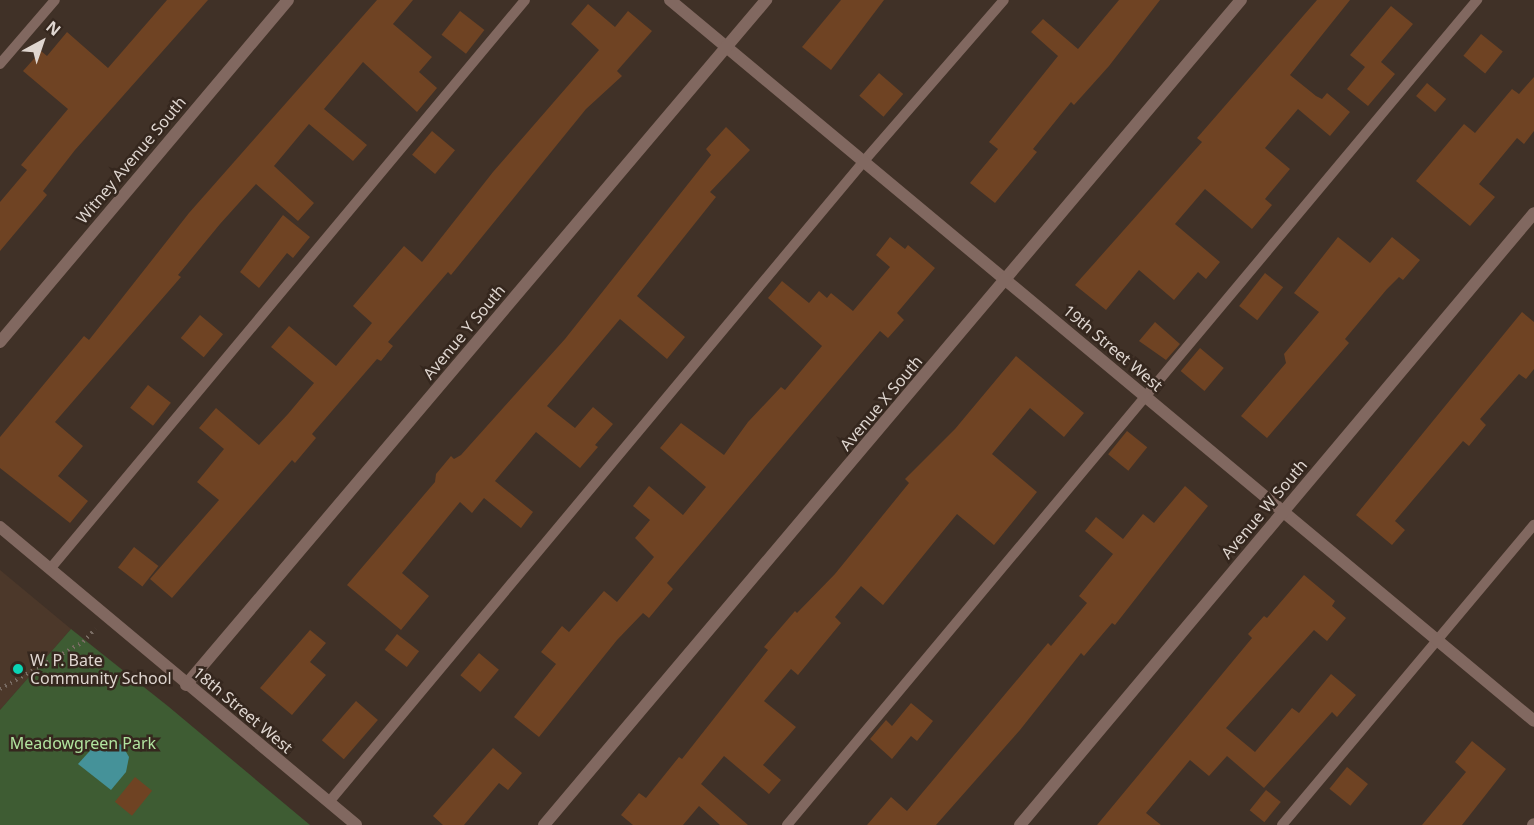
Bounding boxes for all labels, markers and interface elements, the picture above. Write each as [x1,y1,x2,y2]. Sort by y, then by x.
north arrow [12,12,72,72]
text: N [42,16,66,41]
street label: Witney Avenue South [72,93,190,227]
street label: Avenue Y South [419,281,509,383]
street label: 19th Street West [1059,301,1167,395]
street label: Avenue X South [836,352,926,454]
street label: Avenue W South [1217,456,1311,562]
place label: W. P. Bate Community School [30,650,172,688]
marker: W. P. Bate Community School [11,662,25,676]
street label: 18th Street West [189,663,297,757]
park label: Meadowgreen Park [10,733,156,753]

